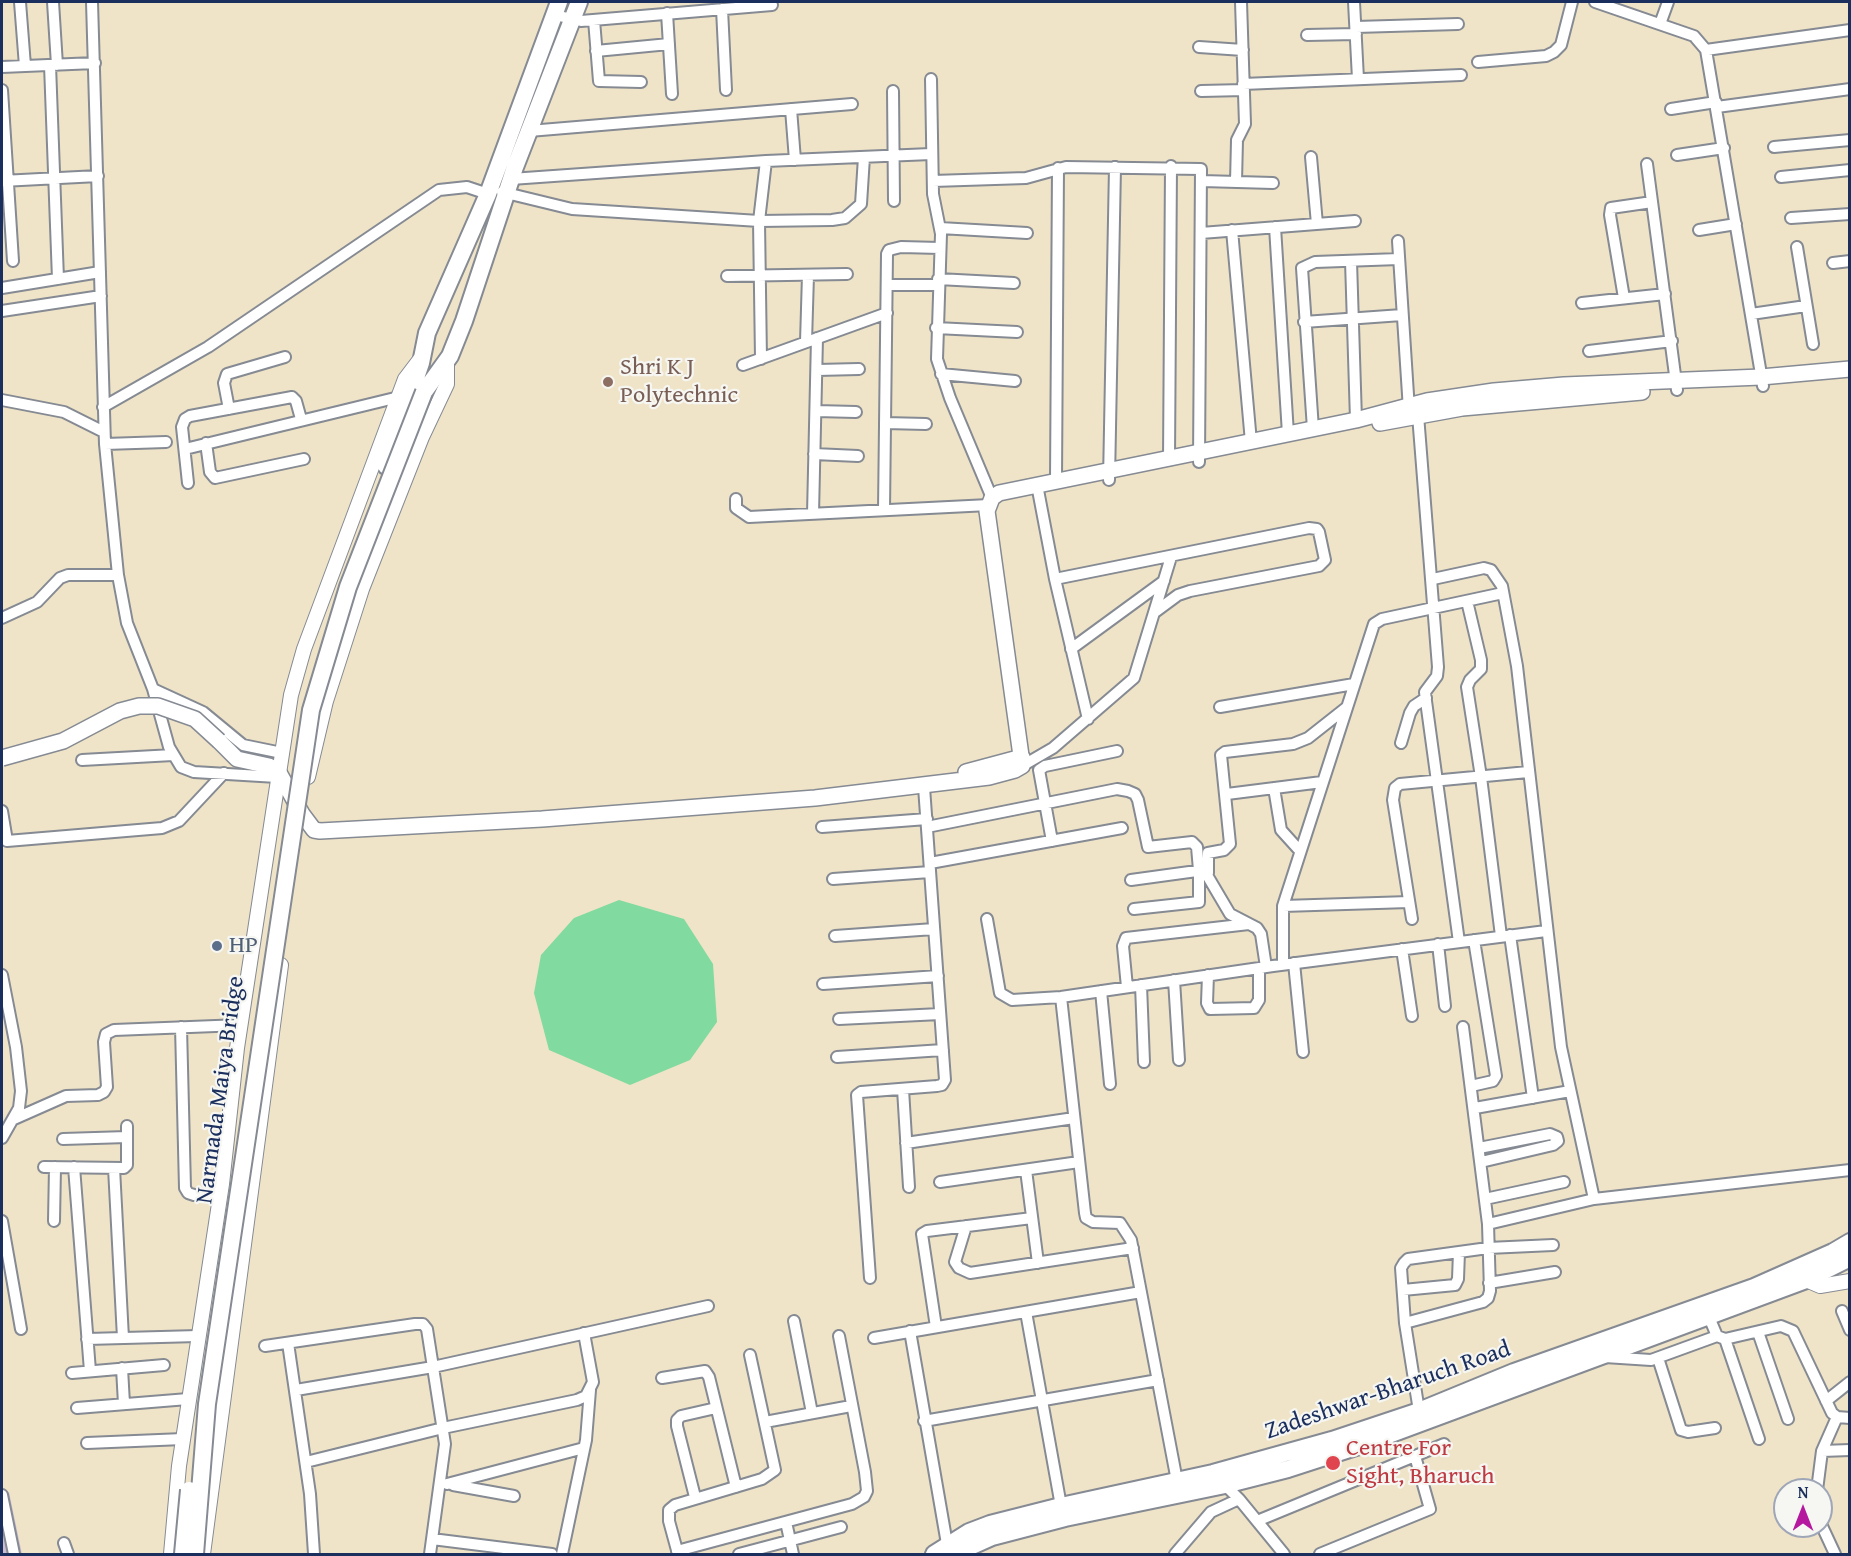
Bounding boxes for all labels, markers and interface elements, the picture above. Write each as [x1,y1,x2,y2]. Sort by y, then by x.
place label: Shri K J Polytechnic [620,354,738,410]
marker: Shri K J Polytechnic [601,375,615,389]
place label: HP [229,932,258,960]
marker: HP [210,939,224,953]
street label: Narmada Maiya Bridge [191,974,251,1206]
street label: Zadeshwar-Bharuch Road [1261,1335,1515,1447]
place label: Centre For Sight, Bharuch [1346,1435,1495,1491]
marker: Centre For Sight, Bharuch [1324,1454,1342,1472]
north arrow [1773,1478,1833,1538]
text: N [1798,1480,1808,1504]

